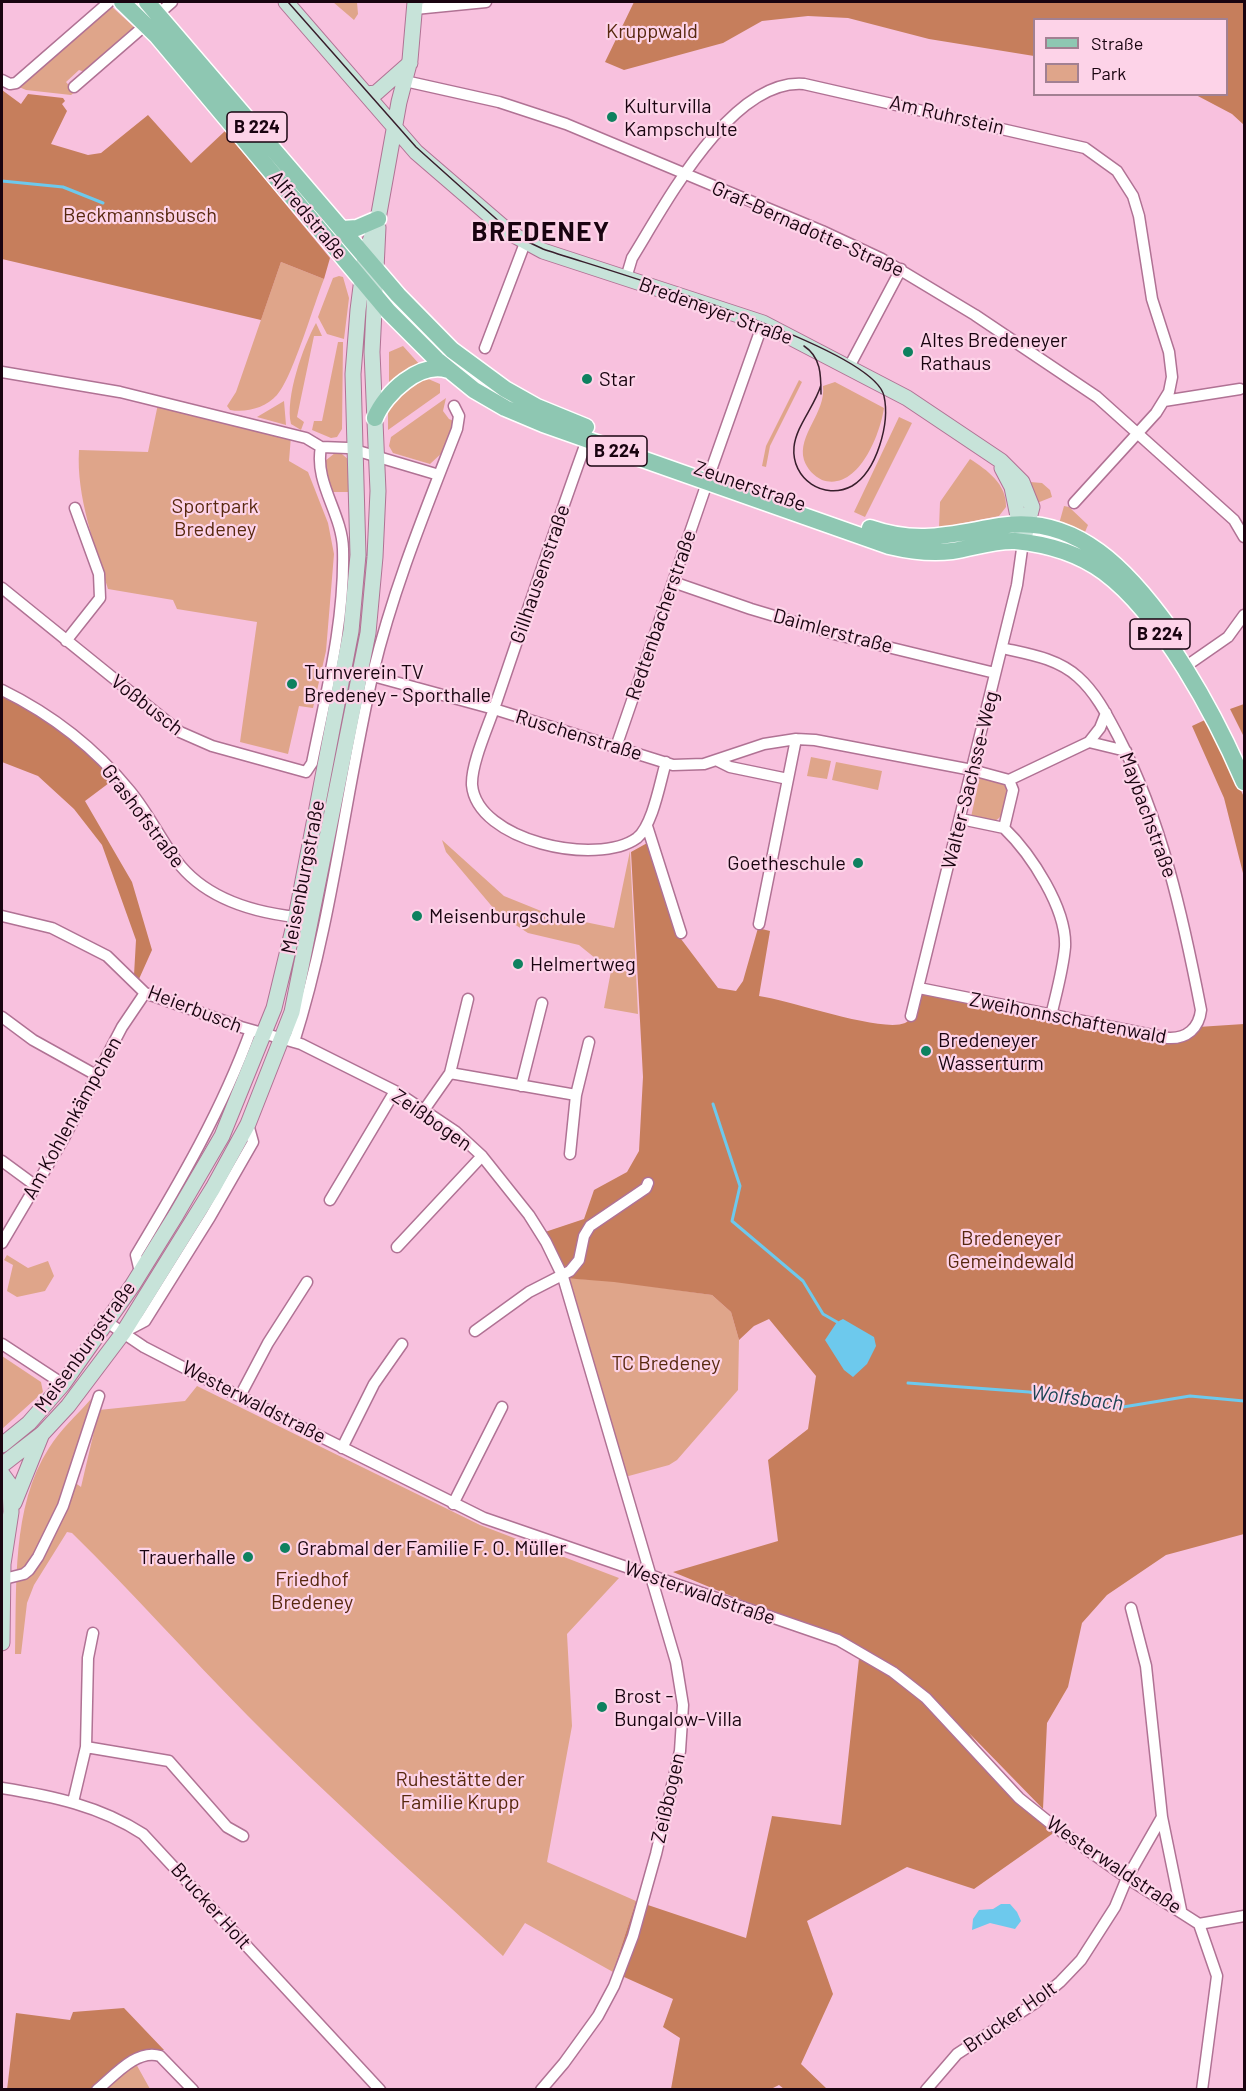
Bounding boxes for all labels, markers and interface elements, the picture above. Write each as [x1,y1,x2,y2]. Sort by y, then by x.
legend [1033,18,1228,96]
park label: Kruppwald [606,19,698,43]
text: Straße [1091,32,1143,54]
text: Park [1091,62,1126,84]
street label: Am Ruhrstein [887,90,1007,140]
place label: Kulturvilla Kampschulte [624,94,738,141]
marker: Kulturvilla Kampschulte [605,110,619,124]
road number: B 224 [227,112,287,142]
street label: Alfredstraße [264,166,352,264]
street label: Graf-Bernadotte-Straße [708,176,908,282]
park label: Beckmannsbusch [63,203,217,227]
district label: BREDENEY [472,216,610,248]
street label: Bredeneyer Straße [636,272,796,350]
place label: Altes Bredeneyer Rathaus [920,328,1068,375]
marker: Altes Bredeneyer Rathaus [901,345,915,359]
place label: Star [599,367,635,391]
marker: Star [580,372,594,386]
road number: B 224 [587,436,647,466]
street label: Zeunerstraße [691,456,809,516]
park label: Sportpark Bredeney [172,494,258,541]
street label: Gillhausenstraße [505,501,575,647]
street label: Redtenbacherstraße [621,527,701,703]
street label: Daimlerstraße [771,604,895,658]
road number: B 224 [1130,619,1190,649]
place label: Turnverein TV Bredeney - Sporthalle [304,660,491,707]
street label: Voßbusch [106,669,188,741]
marker: Turnverein TV Bredeney - Sporthalle [285,677,299,691]
street label: Walter-Sachsse-Weg [936,689,1004,871]
street label: Ruschenstraße [513,704,645,766]
street label: Maybachstraße [1114,749,1182,881]
street label: Grashofstraße [96,759,190,873]
street label: Meisenburgstraße [276,798,330,956]
place label: Goetheschule [727,851,846,875]
marker: Goetheschule [851,856,865,870]
place label: Meisenburgschule [429,904,586,928]
marker: Meisenburgschule [410,909,424,923]
place label: Helmertweg [530,952,636,976]
marker: Helmertweg [511,957,525,971]
street label: Heierbusch [144,980,246,1038]
street label: Zweihonnschaftenwald [967,987,1169,1049]
place label: Bredeneyer Wasserturm [938,1028,1044,1075]
street label: Am Kohlenkämpchen [17,1032,127,1204]
marker: Bredeneyer Wasserturm [919,1044,933,1058]
street label: Zeißbogen [388,1084,476,1156]
park label: Bredeneyer Gemeindewald [948,1226,1074,1273]
street label: Meisenburgstraße [29,1277,141,1417]
park label: TC Bredeney [612,1351,720,1375]
street label: Westerwaldstraße [178,1355,330,1449]
water label: Wolfsbach [1029,1380,1125,1416]
place label: Grabmal der Familie F. O. Müller [297,1536,566,1560]
marker: Grabmal der Familie F. O. Müller [278,1541,292,1555]
place label: Trauerhalle [139,1545,236,1569]
marker: Trauerhalle [241,1550,255,1564]
street label: Westerwaldstraße [621,1556,779,1630]
park label: Friedhof Bredeney [271,1567,353,1614]
place label: Brost - Bungalow-Villa [614,1684,742,1731]
marker: Brost - Bungalow-Villa [595,1700,609,1714]
street label: Zeißbogen [646,1751,690,1845]
park label: Ruhestätte der Familie Krupp [396,1767,524,1814]
street label: Westerwaldstraße [1042,1811,1186,1919]
street label: Brucker Holt [166,1858,256,1954]
street label: Brucker Holt [959,1976,1061,2058]

